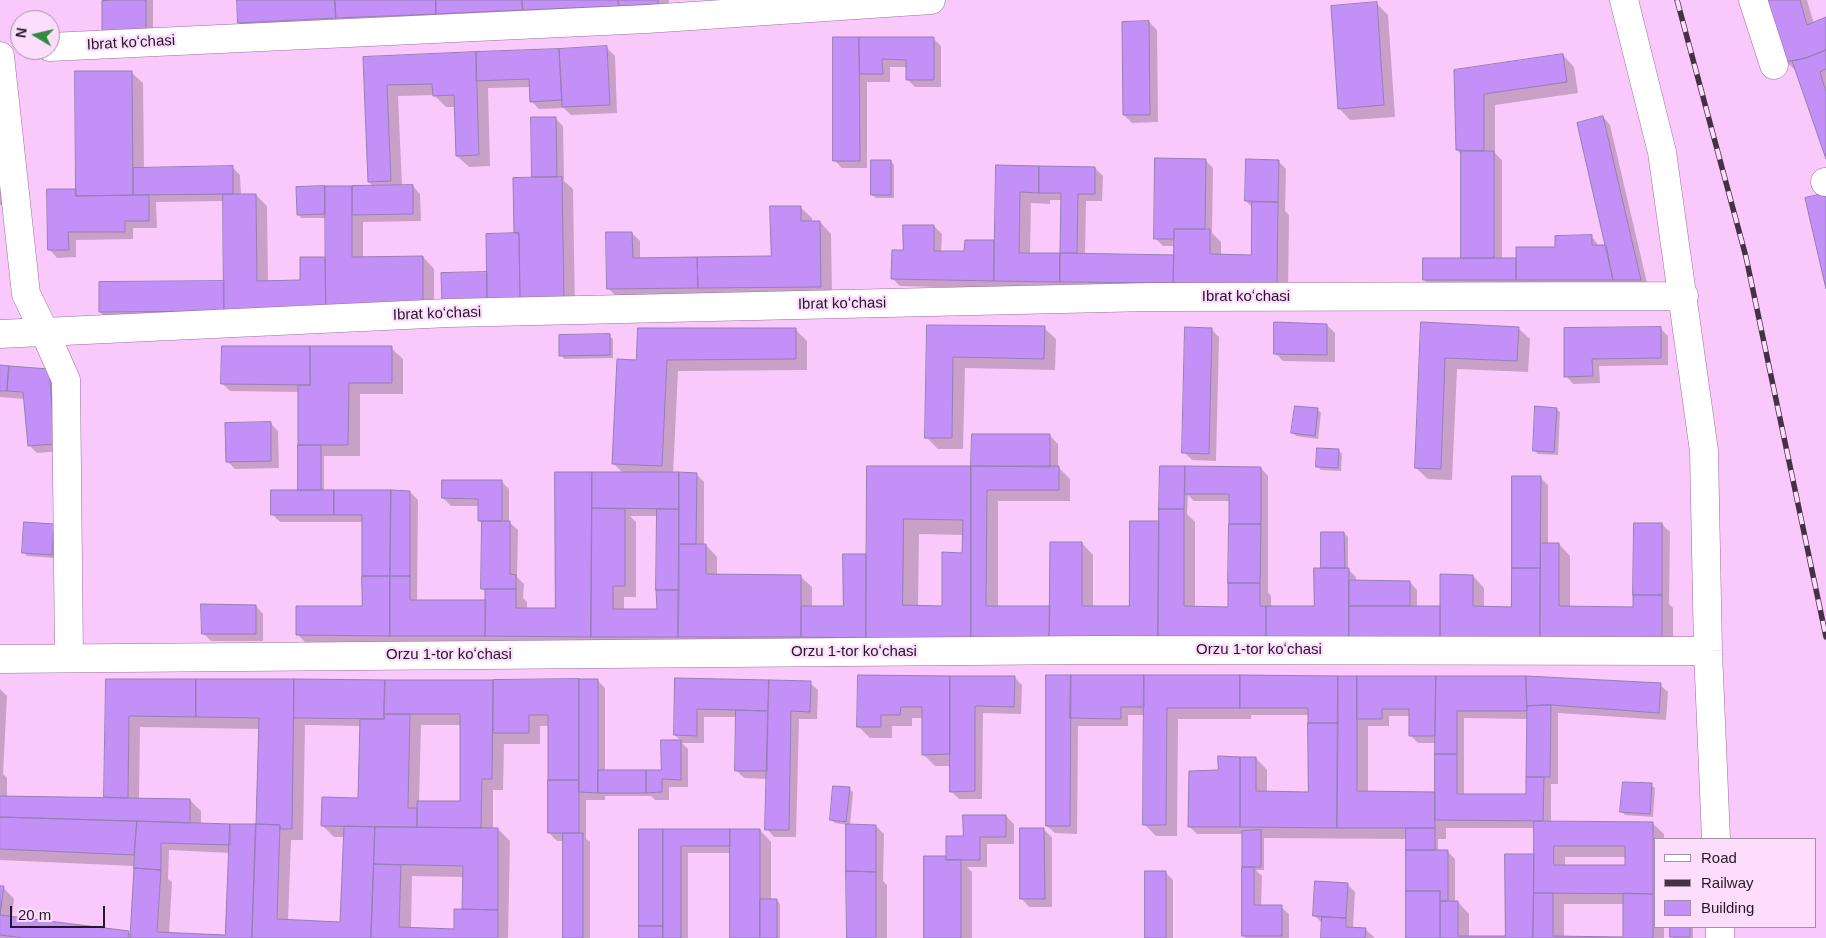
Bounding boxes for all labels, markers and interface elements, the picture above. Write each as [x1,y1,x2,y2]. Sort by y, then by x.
north arrow [10,10,60,60]
text: N [12,27,30,39]
street label: Ibrat koʻchasi [86,32,176,54]
street label: Ibrat koʻchasi [1202,288,1290,306]
street label: Ibrat koʻchasi [798,294,886,314]
street label: Ibrat koʻchasi [393,303,481,325]
street label: Orzu 1-tor koʻchasi [1196,641,1322,659]
street label: Orzu 1-tor koʻchasi [791,643,917,661]
street label: Orzu 1-tor koʻchasi [386,646,512,664]
legend [1654,838,1816,928]
text: Road [1701,849,1737,866]
text: Railway [1701,874,1754,891]
scale bar [12,896,108,928]
text: Building [1701,899,1754,916]
text: 20 m [18,906,51,923]

